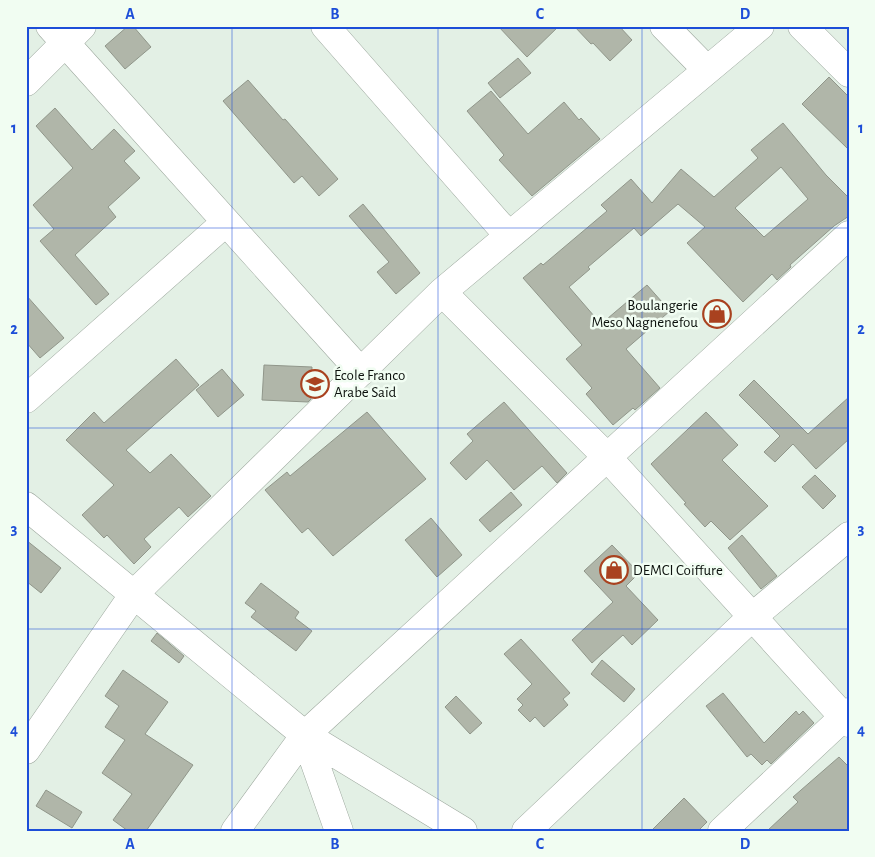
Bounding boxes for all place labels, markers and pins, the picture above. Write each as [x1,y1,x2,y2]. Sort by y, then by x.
place label: Boulangerie Meso Nagnenefou [591,298,698,330]
shop icon: Boulangerie Meso Nagnenefou [702,299,732,329]
place label: École Franco Arabe Saïd [334,366,405,400]
school or university icon: École Franco Arabe Saïd [300,369,330,399]
shop icon: DEMCI Coiffure [599,555,629,585]
place label: DEMCI Coiffure [633,563,723,578]

